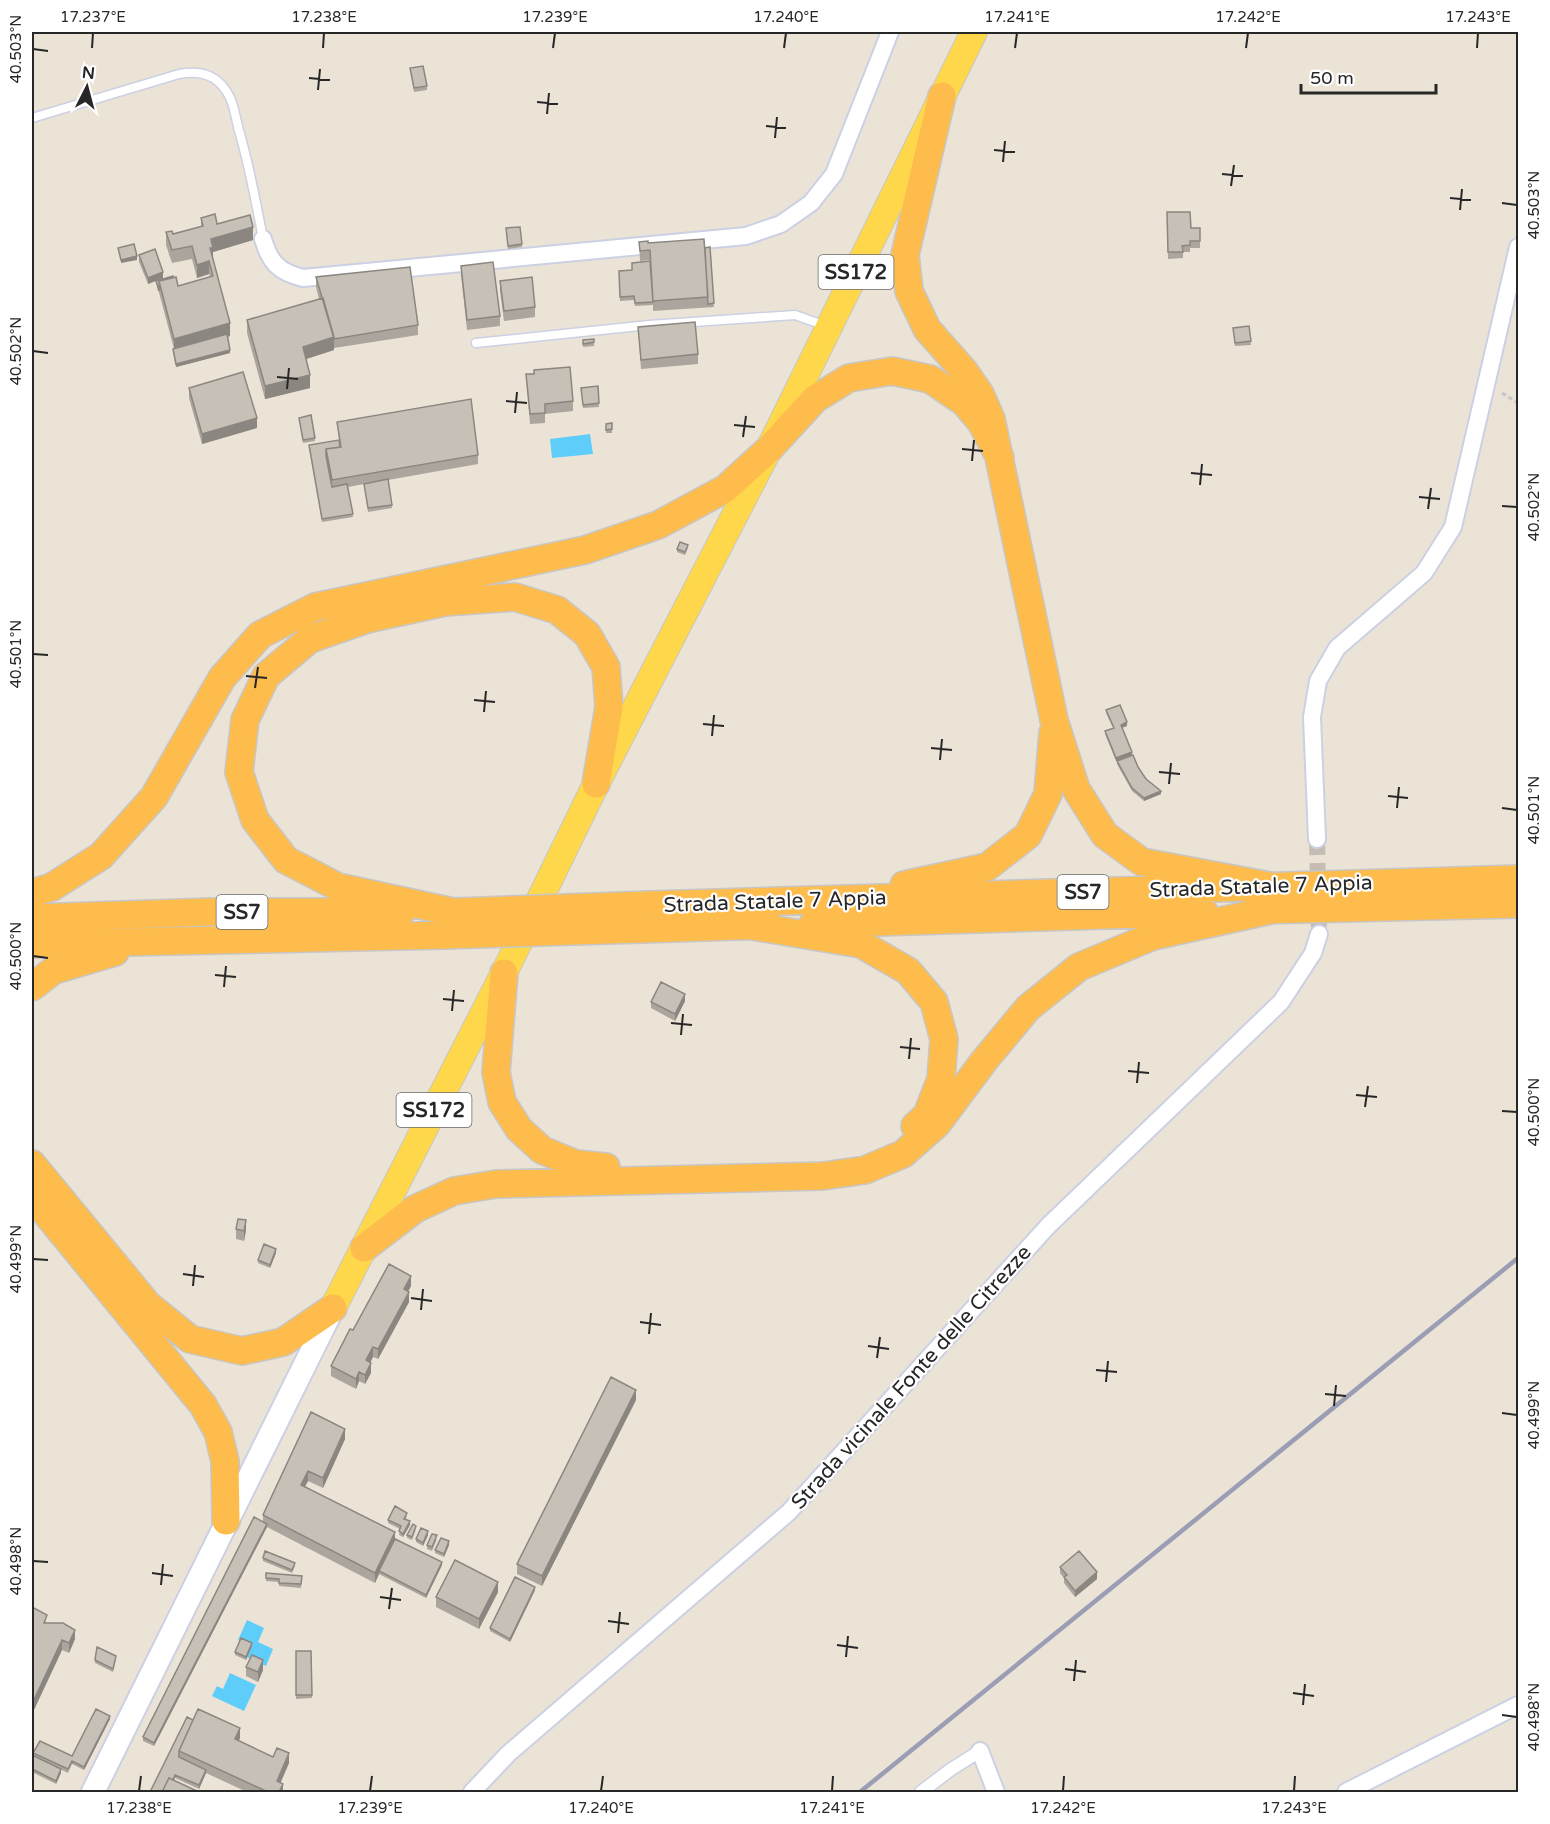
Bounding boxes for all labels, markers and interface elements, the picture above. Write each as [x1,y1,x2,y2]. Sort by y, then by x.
text: 17.237°E [60,8,126,26]
text: 17.238°E [291,8,357,26]
text: 17.239°E [522,8,588,26]
text: 17.240°E [753,8,819,26]
text: 17.241°E [984,8,1050,26]
text: 17.242°E [1215,8,1281,26]
text: 17.243°E [1445,8,1511,26]
text: 40.503°N [7,15,25,83]
north arrow [57,57,117,117]
scale bar [1301,57,1436,95]
text: N [81,62,96,84]
text: 50 m [1310,67,1354,89]
text: 40.503°N [1525,171,1543,239]
road number: SS172 [818,255,894,289]
text: 40.502°N [7,317,25,385]
text: 40.502°N [1525,473,1543,541]
text: 40.501°N [7,620,25,688]
text: 40.501°N [1525,776,1543,844]
street label: Strada Statale 7 Appia [1149,870,1373,903]
road number: SS7 [1058,875,1108,909]
street label: Strada Statale 7 Appia [663,885,887,918]
road number: SS7 [216,895,268,929]
text: 40.500°N [7,922,25,990]
text: 40.500°N [1525,1078,1543,1146]
road number: SS172 [396,1093,472,1127]
text: 40.499°N [7,1225,25,1293]
street label: Strada vicinale Fonte delle Citrezze [786,1240,1037,1514]
text: 40.499°N [1525,1381,1543,1449]
text: 40.498°N [7,1527,25,1595]
text: 40.498°N [1525,1683,1543,1751]
text: 17.238°E [106,1799,172,1817]
text: 17.239°E [337,1799,403,1817]
text: 17.240°E [568,1799,634,1817]
text: 17.241°E [799,1799,865,1817]
text: 17.242°E [1030,1799,1096,1817]
text: 17.243°E [1261,1799,1327,1817]

